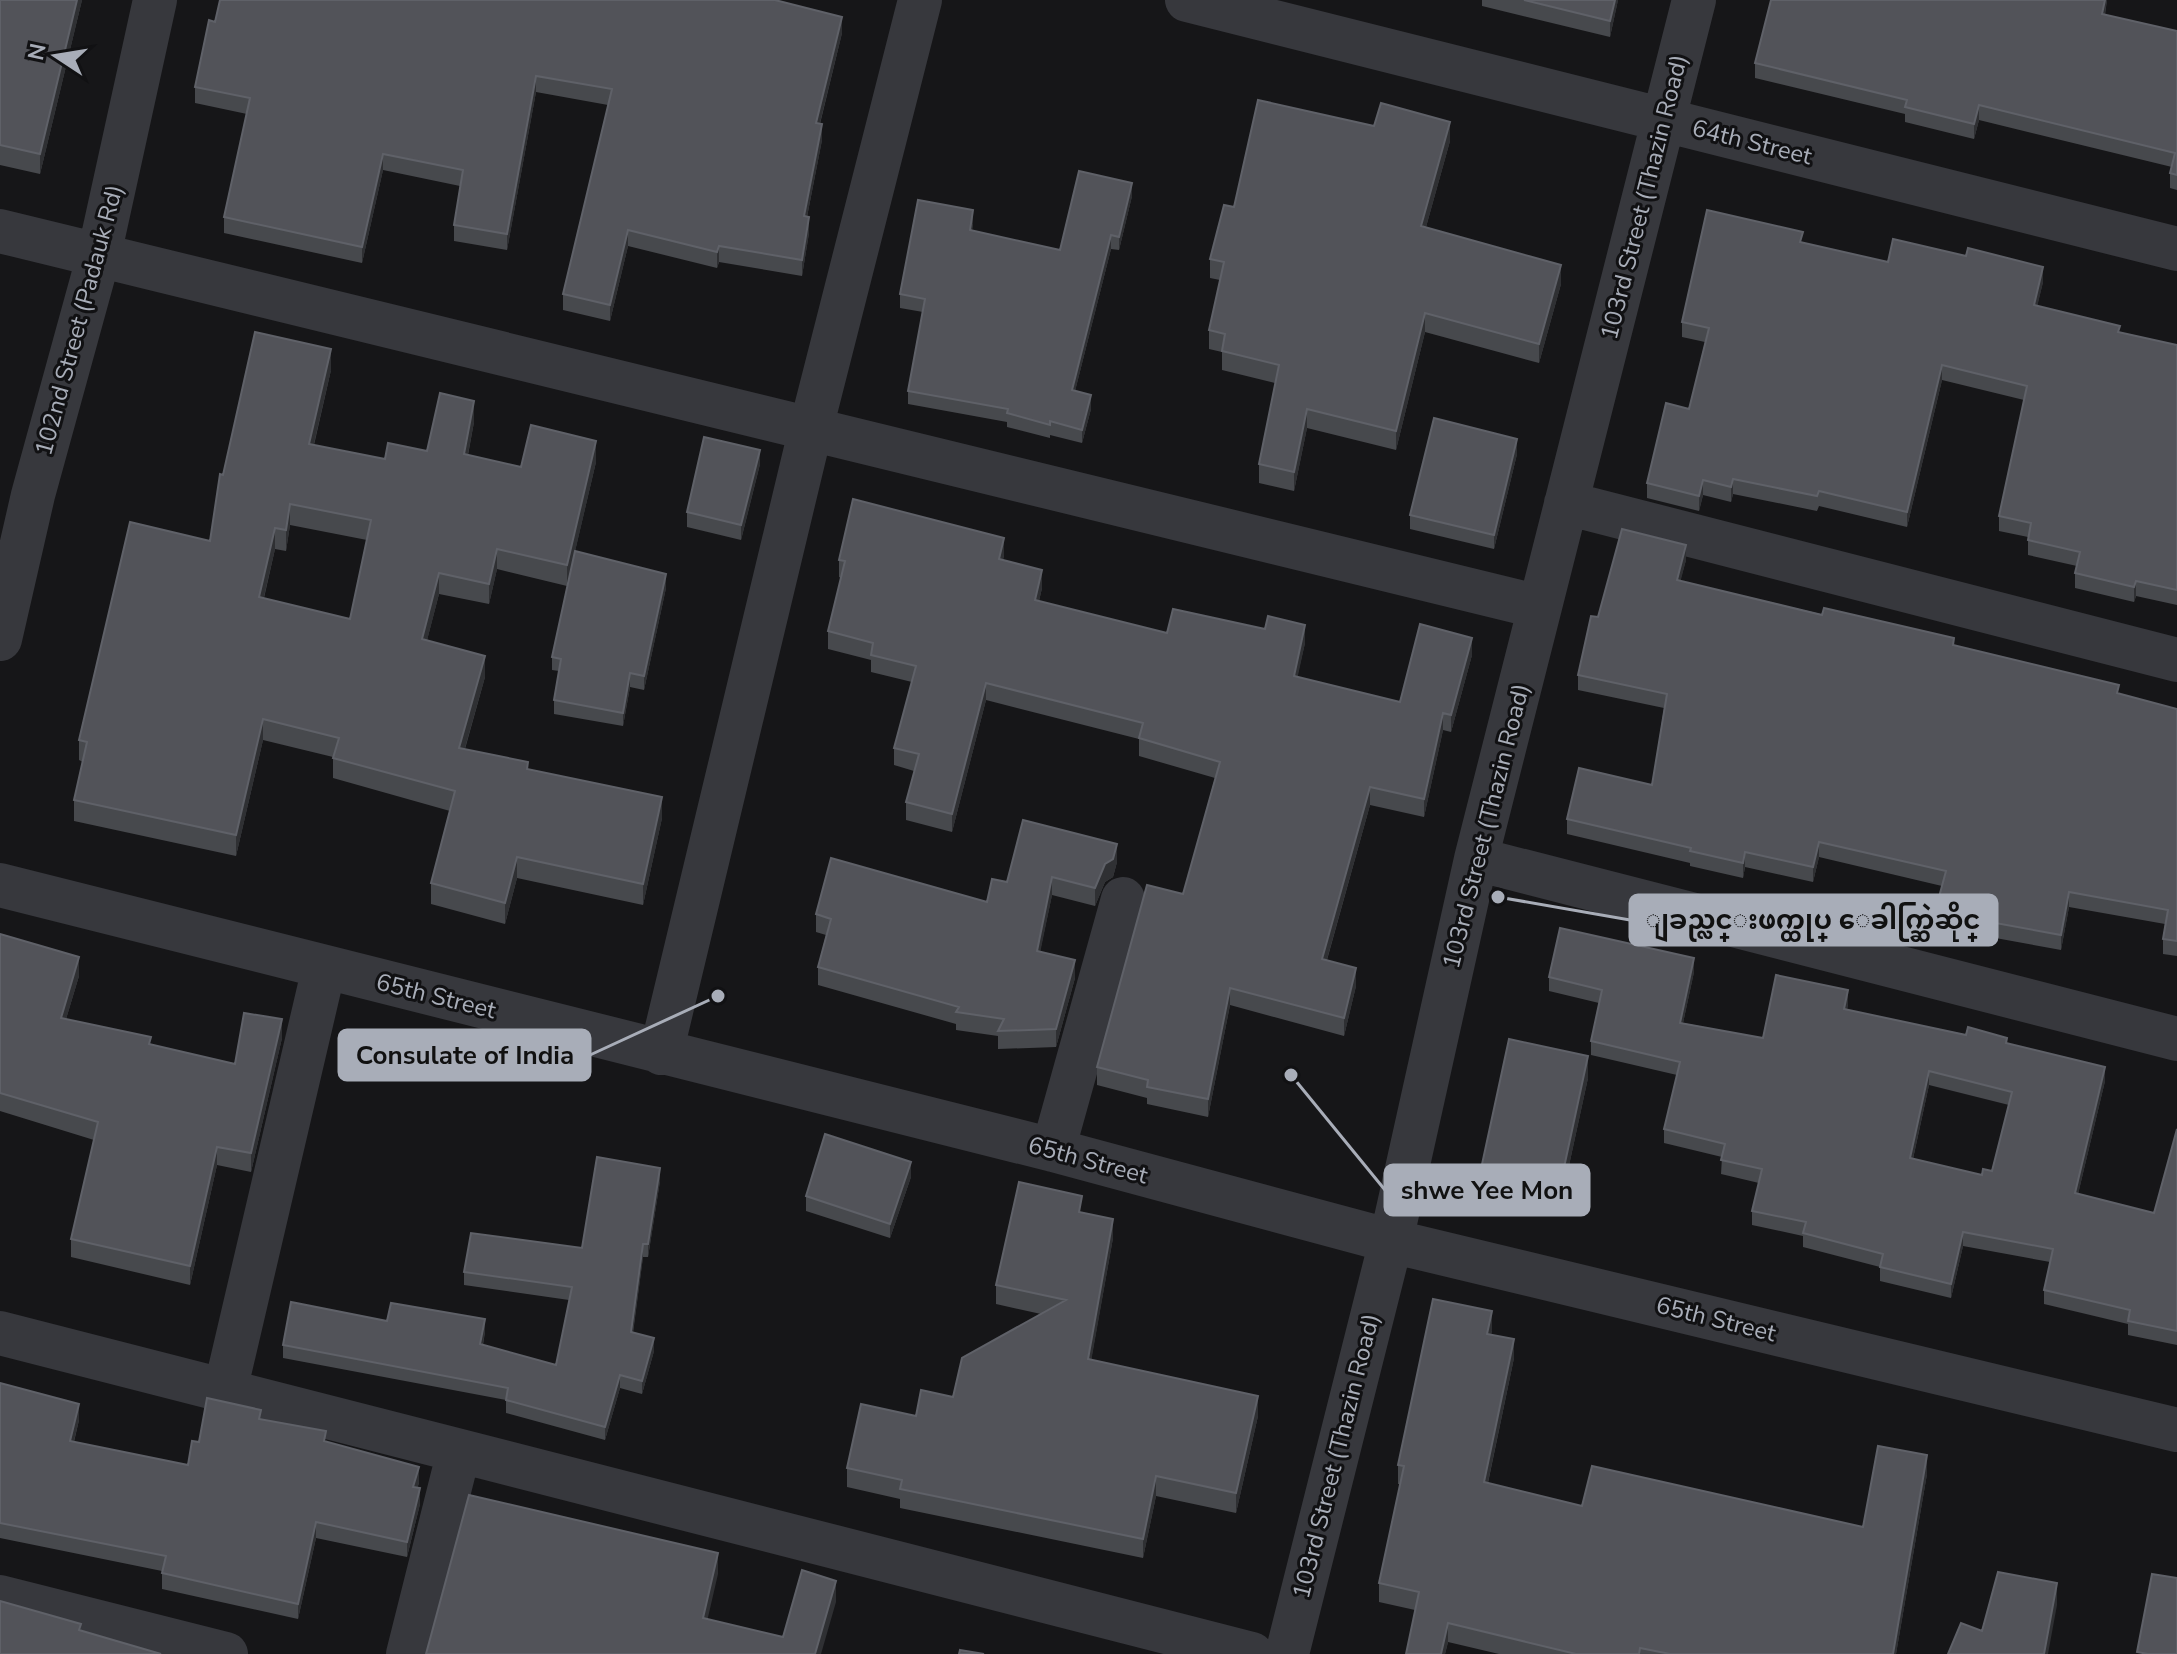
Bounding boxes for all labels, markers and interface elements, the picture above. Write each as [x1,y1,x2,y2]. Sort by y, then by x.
north arrow [16,16,96,96]
text: N [21,41,54,63]
street label: 103rd Street (Thazin Road) [1593,51,1695,343]
street label: 64th Street [1689,112,1816,172]
street label: 102nd Street (Padauk Rd) [27,181,131,459]
street label: 103rd Street (Thazin Road) [1435,680,1537,972]
callout: ျခည္လင္းဖက္ထုပ္ ေခါက္ဆြဲဆိုင္ [1630,895,1997,945]
text: ျခည္လင္းဖက္ထုပ္ ေခါက္ဆြဲဆိုင္ [1645,901,1981,942]
street label: 65th Street [373,966,500,1026]
callout: Consulate of India [339,1030,590,1080]
text: Consulate of India [356,1038,574,1073]
street label: 65th Street [1025,1129,1152,1191]
callout: shwe Yee Mon [1385,1165,1589,1215]
text: shwe Yee Mon [1401,1173,1573,1208]
street label: 65th Street [1653,1289,1780,1349]
street label: 103rd Street (Thazin Road) [1285,1310,1387,1602]

